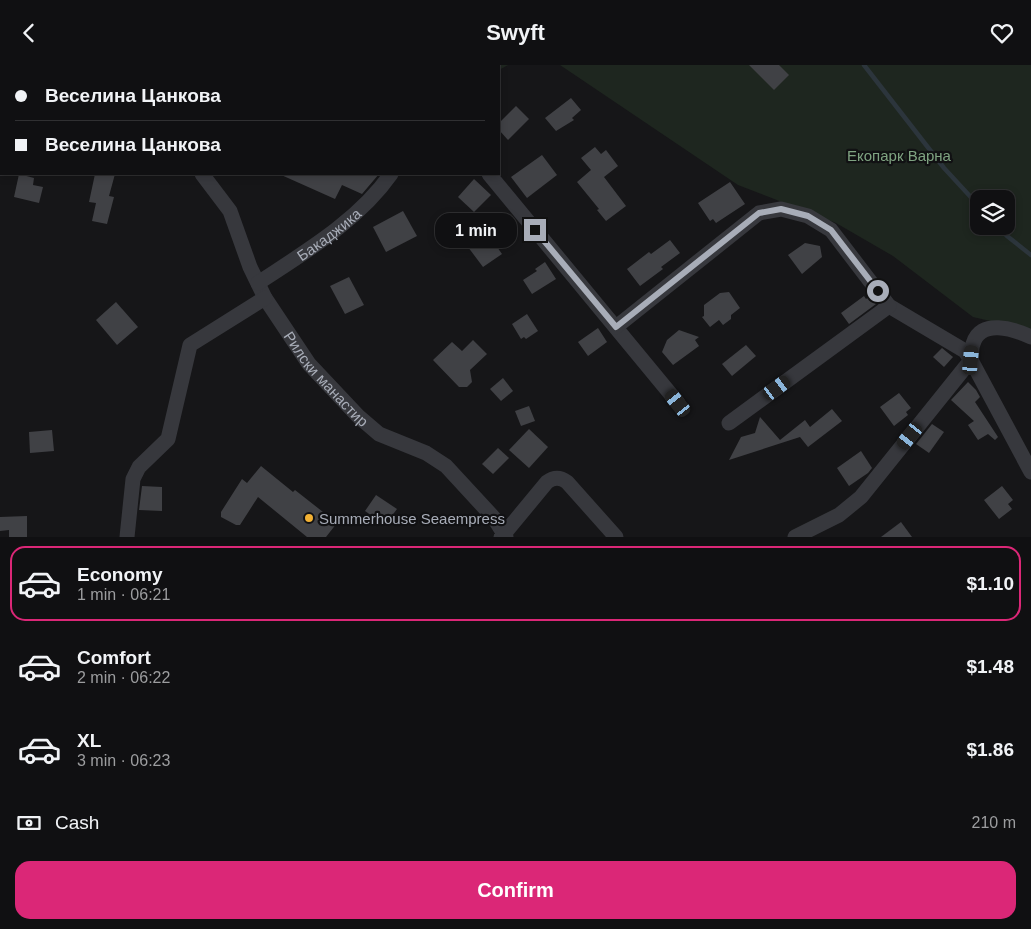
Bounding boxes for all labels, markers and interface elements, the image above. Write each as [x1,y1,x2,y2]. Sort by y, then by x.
icon: back [15,19,43,47]
icon: heart [988,19,1016,47]
text: Swyft [486,20,545,45]
text: Веселина Цанкова [45,85,221,106]
text: Веселина Цанкова [45,134,221,155]
park label: Екопарк Варна [847,147,952,164]
map controls [970,190,1015,235]
button: layers [970,190,1015,235]
street label: Бакаджика [293,204,365,264]
callout: 1 min [435,213,518,247]
route end [524,219,546,241]
text: 1 min [455,222,497,239]
route start [867,280,889,302]
street label: Рилски манастир [281,328,372,430]
car [962,344,979,376]
car [760,373,793,403]
car [662,387,693,419]
car [894,420,925,452]
place label: Summerhouse Seaempress [319,510,505,527]
marker: Summerhouse Seaempress [303,512,315,524]
icon: car [17,561,62,606]
text: Economy [77,564,163,585]
text: $1.10 [966,573,1014,594]
text: 1 min · 06:21 [77,586,170,603]
icon: car [17,644,62,689]
text: Comfort [77,647,151,668]
text: $1.48 [966,656,1014,677]
text: 2 min · 06:22 [77,669,170,686]
icon: car [17,727,62,772]
text: XL [77,730,101,751]
text: $1.86 [966,739,1014,760]
text: 3 min · 06:23 [77,752,170,769]
icon: cash [15,809,43,837]
text: Cash [55,812,99,833]
text: 210 m [972,814,1016,831]
button: Confirm [15,861,1016,919]

